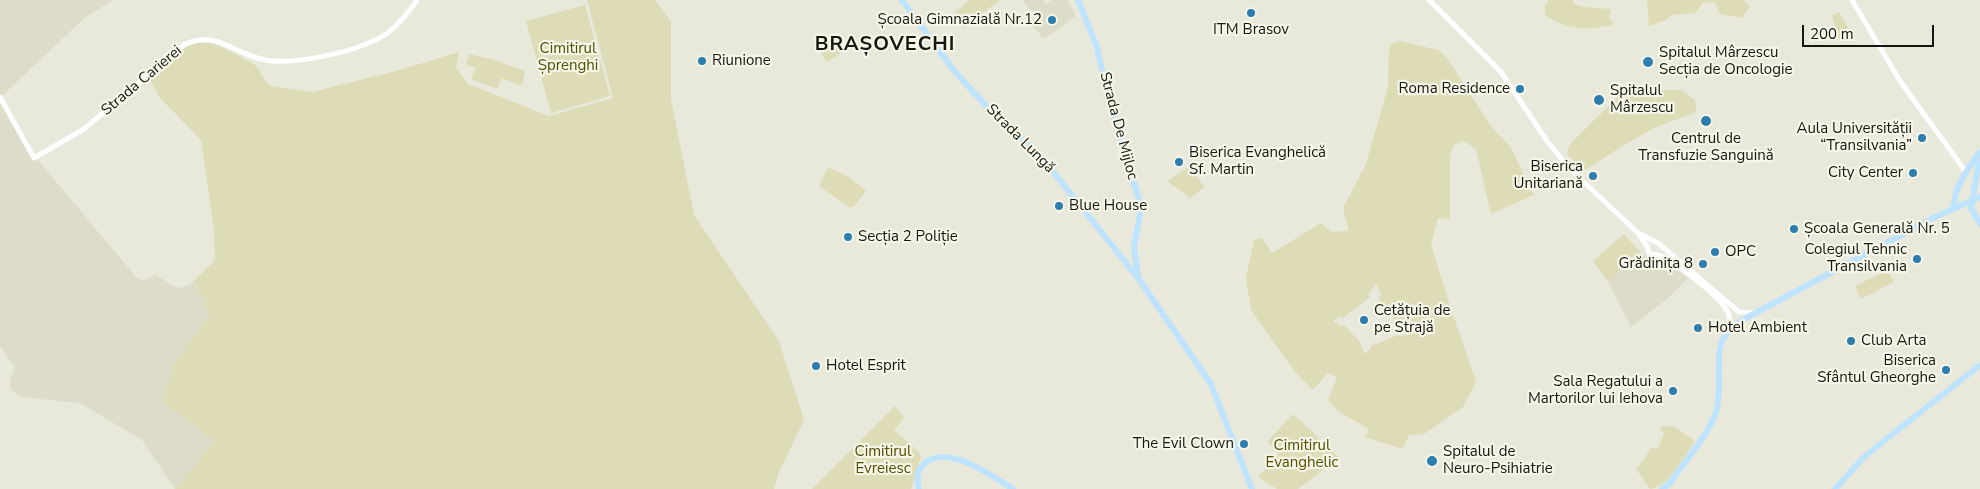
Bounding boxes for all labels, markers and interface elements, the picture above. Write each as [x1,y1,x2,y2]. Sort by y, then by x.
marker: ITM Brasov [1245,7,1257,19]
place label: Școala Gimnazială Nr.12 [878,11,1042,29]
marker: Școala Gimnazială Nr.12 [1046,14,1058,26]
scale bar [1805,15,1938,47]
place label: ITM Brasov [1213,21,1289,39]
text: 200 m [1810,24,1854,44]
district label: BRAȘOVECHI [813,33,957,57]
park label: Cimitirul Șprenghi [538,40,598,75]
street label: Strada Carierei [98,42,186,120]
place label: Spitalul Mârzescu Secția de Oncologie [1659,44,1792,79]
place label: Riunione [712,52,771,70]
marker: Riunione [696,55,708,67]
marker: Spitalul Mârzescu Secția de Oncologie [1641,55,1655,69]
street label: Strada De Mijloc [1095,70,1141,182]
place label: Roma Residence [1399,80,1510,98]
place label: Spitalul Mârzescu [1610,82,1674,117]
marker: Roma Residence [1514,83,1526,95]
marker: Spitalul Mârzescu [1592,93,1606,107]
street label: Strada Lungă [982,101,1058,177]
marker: Centrul de Transfuzie Sanguină [1699,114,1713,128]
place label: Aula Universității “Transilvania” [1796,120,1912,155]
place label: Centrul de Transfuzie Sanguină [1638,130,1774,165]
marker: Aula Universității “Transilvania” [1916,132,1928,144]
place label: Biserica Evanghelică Sf. Martin [1189,144,1326,179]
marker: Biserica Evanghelică Sf. Martin [1173,156,1185,168]
place label: Biserica Unitariană [1514,158,1583,193]
place label: City Center [1828,164,1903,182]
marker: City Center [1907,167,1919,179]
marker: Biserica Unitariană [1587,170,1599,182]
place label: Blue House [1069,197,1147,215]
marker: Blue House [1053,200,1065,212]
place label: Școala Generală Nr. 5 [1804,220,1950,238]
marker: Școala Generală Nr. 5 [1788,223,1800,235]
place label: Secția 2 Poliție [858,228,958,246]
marker: Secția 2 Poliție [842,231,854,243]
place label: Colegiul Tehnic Transilvania [1804,241,1907,276]
place label: OPC [1725,243,1756,261]
marker: OPC [1709,246,1721,258]
marker: Colegiul Tehnic Transilvania [1911,253,1923,265]
place label: Grădinița 8 [1619,255,1693,273]
marker: Grădinița 8 [1697,258,1709,270]
place label: Cetățuia de pe Strajă [1374,302,1450,337]
marker: Cetățuia de pe Strajă [1358,314,1370,326]
place label: Hotel Ambient [1708,319,1807,337]
marker: Hotel Ambient [1692,322,1704,334]
place label: Club Arta [1861,332,1926,350]
marker: Club Arta [1845,335,1857,347]
place label: Biserica Sfântul Gheorghe [1817,352,1936,387]
place label: Hotel Esprit [826,357,906,375]
marker: Hotel Esprit [810,360,822,372]
marker: Biserica Sfântul Gheorghe [1940,364,1952,376]
place label: Sala Regatului a Martorilor lui Iehova [1528,373,1663,408]
marker: Sala Regatului a Martorilor lui Iehova [1667,385,1679,397]
place label: The Evil Clown [1133,435,1234,453]
park label: Cimitirul Evanghelic [1266,437,1338,472]
marker: The Evil Clown [1238,438,1250,450]
park label: Cimitirul Evreiesc [855,443,911,478]
place label: Spitalul de Neuro-Psihiatrie [1443,443,1553,478]
marker: Spitalul de Neuro-Psihiatrie [1425,454,1439,468]

